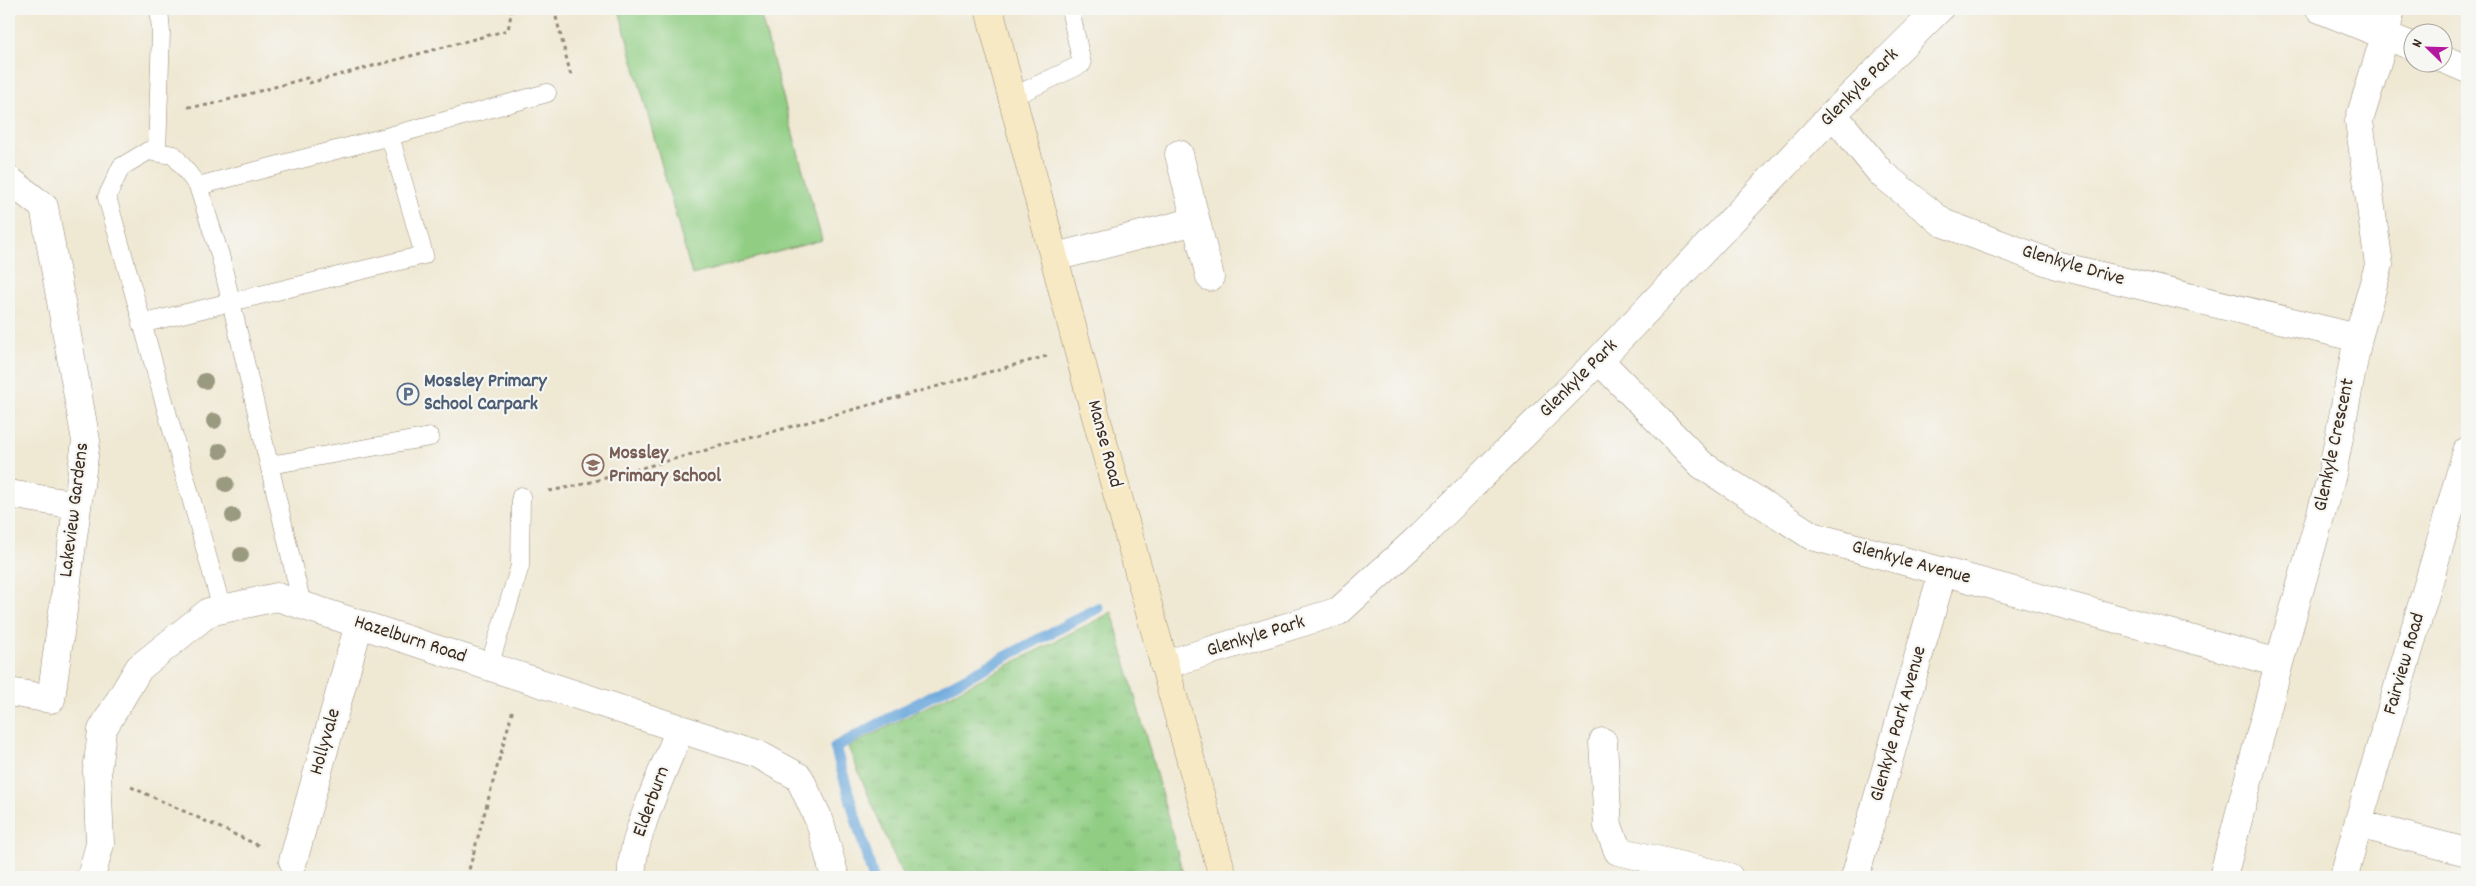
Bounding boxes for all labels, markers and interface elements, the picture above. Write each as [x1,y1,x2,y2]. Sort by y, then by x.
north arrow [2404,22,2454,72]
text: N [2407,37,2428,51]
street label: Glenkyle Park [1814,42,1906,134]
street label: Glenkyle Drive [2018,238,2128,294]
street label: Glenkyle Park [1533,333,1625,425]
place label: Mossley Primary School Carpark [424,368,547,419]
street label: Glenkyle Crescent [2307,376,2363,514]
parking icon: Mossley Primary School Carpark [396,382,420,406]
street label: Manse Road [1079,397,1129,491]
place label: Mossley Primary School [609,440,721,491]
street label: Lakeview Gardens [53,441,97,579]
school or university icon: Mossley Primary School [581,453,605,477]
street label: Glenkyle Avenue [1848,534,1974,592]
street label: Hazelburn Road [350,609,470,671]
street label: Glenkyle Park [1203,609,1309,665]
street label: Fairview Road [2377,610,2433,718]
street label: Glenkyle Park Avenue [1863,643,1935,805]
street label: Hollyvale [303,705,349,779]
street label: Elderburn [626,763,678,841]

